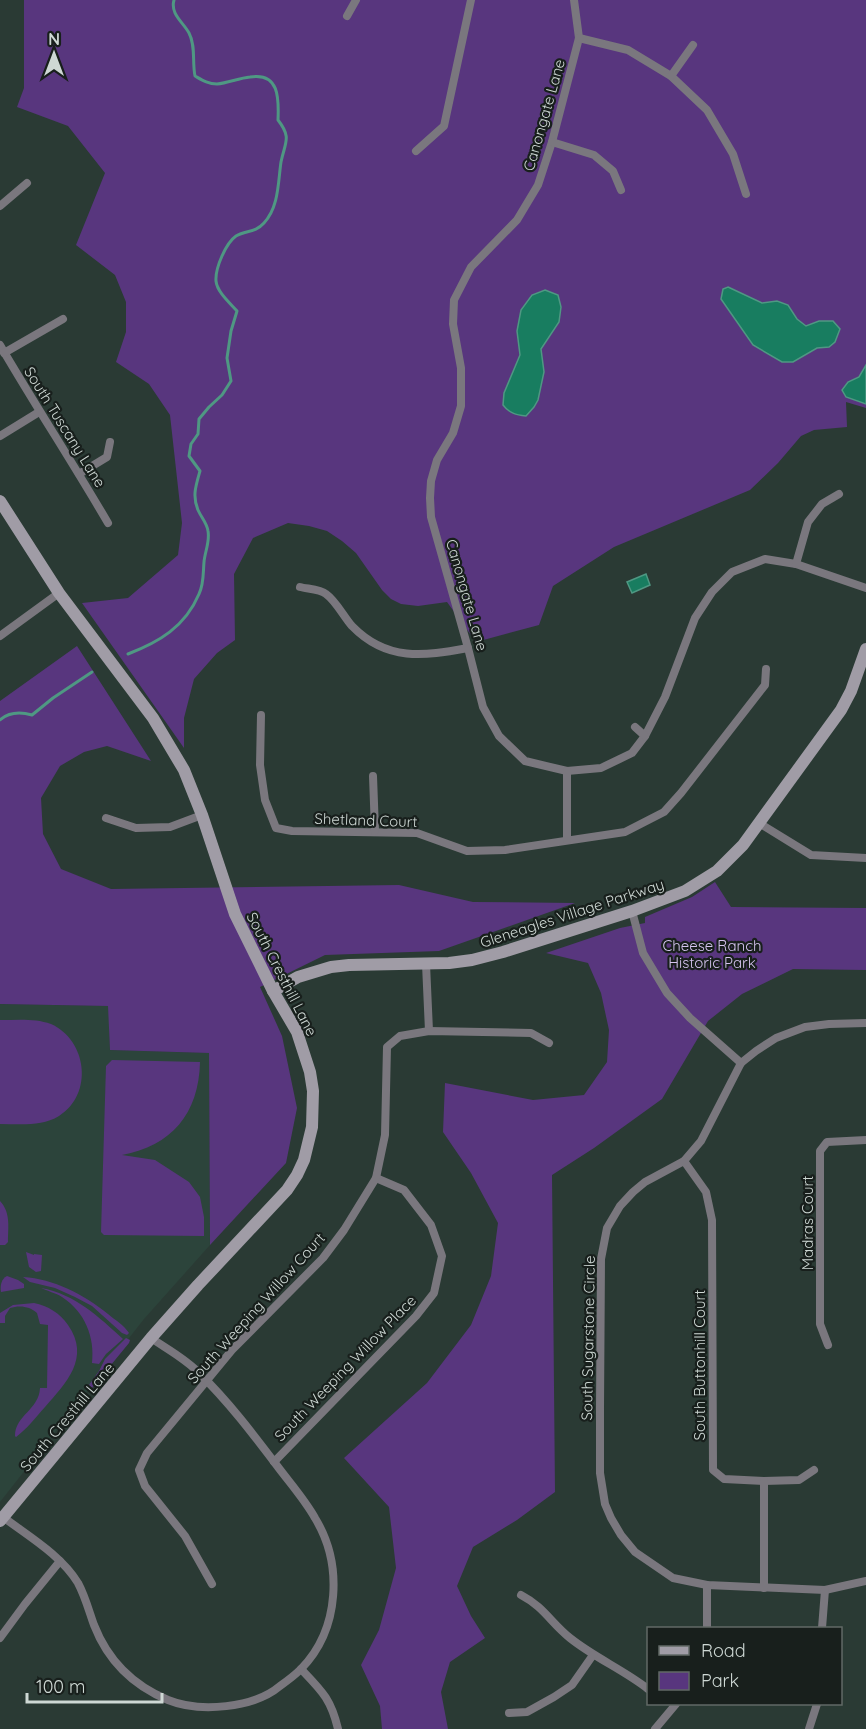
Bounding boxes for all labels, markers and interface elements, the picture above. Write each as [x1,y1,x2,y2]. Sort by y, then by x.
north arrow [24,24,84,84]
text: N [48,29,60,49]
street label: Canongate Lane [519,57,569,173]
street label: South Tuscany Lane [20,363,110,491]
street label: Canongate Lane [442,537,492,653]
street label: Shetland Court [314,809,418,831]
street label: Gleneagles Village Parkway [478,874,666,952]
street label: South Cresthill Lane [243,909,321,1039]
park label: Cheese Ranch Historic Park [662,936,762,972]
street label: Madras Court [798,1176,817,1270]
street label: South Weeping Willow Court [183,1229,329,1387]
street label: South Sugarstone Circle [577,1255,599,1421]
street label: South Buttonhill Court [690,1290,709,1440]
street label: South Weeping Willow Place [270,1291,420,1445]
street label: South Cresthill Lane [16,1359,118,1475]
legend [647,1627,842,1705]
text: Road [701,1639,746,1662]
scale bar [27,1666,162,1704]
text: Park [701,1669,739,1692]
text: 100 m [36,1675,85,1698]

